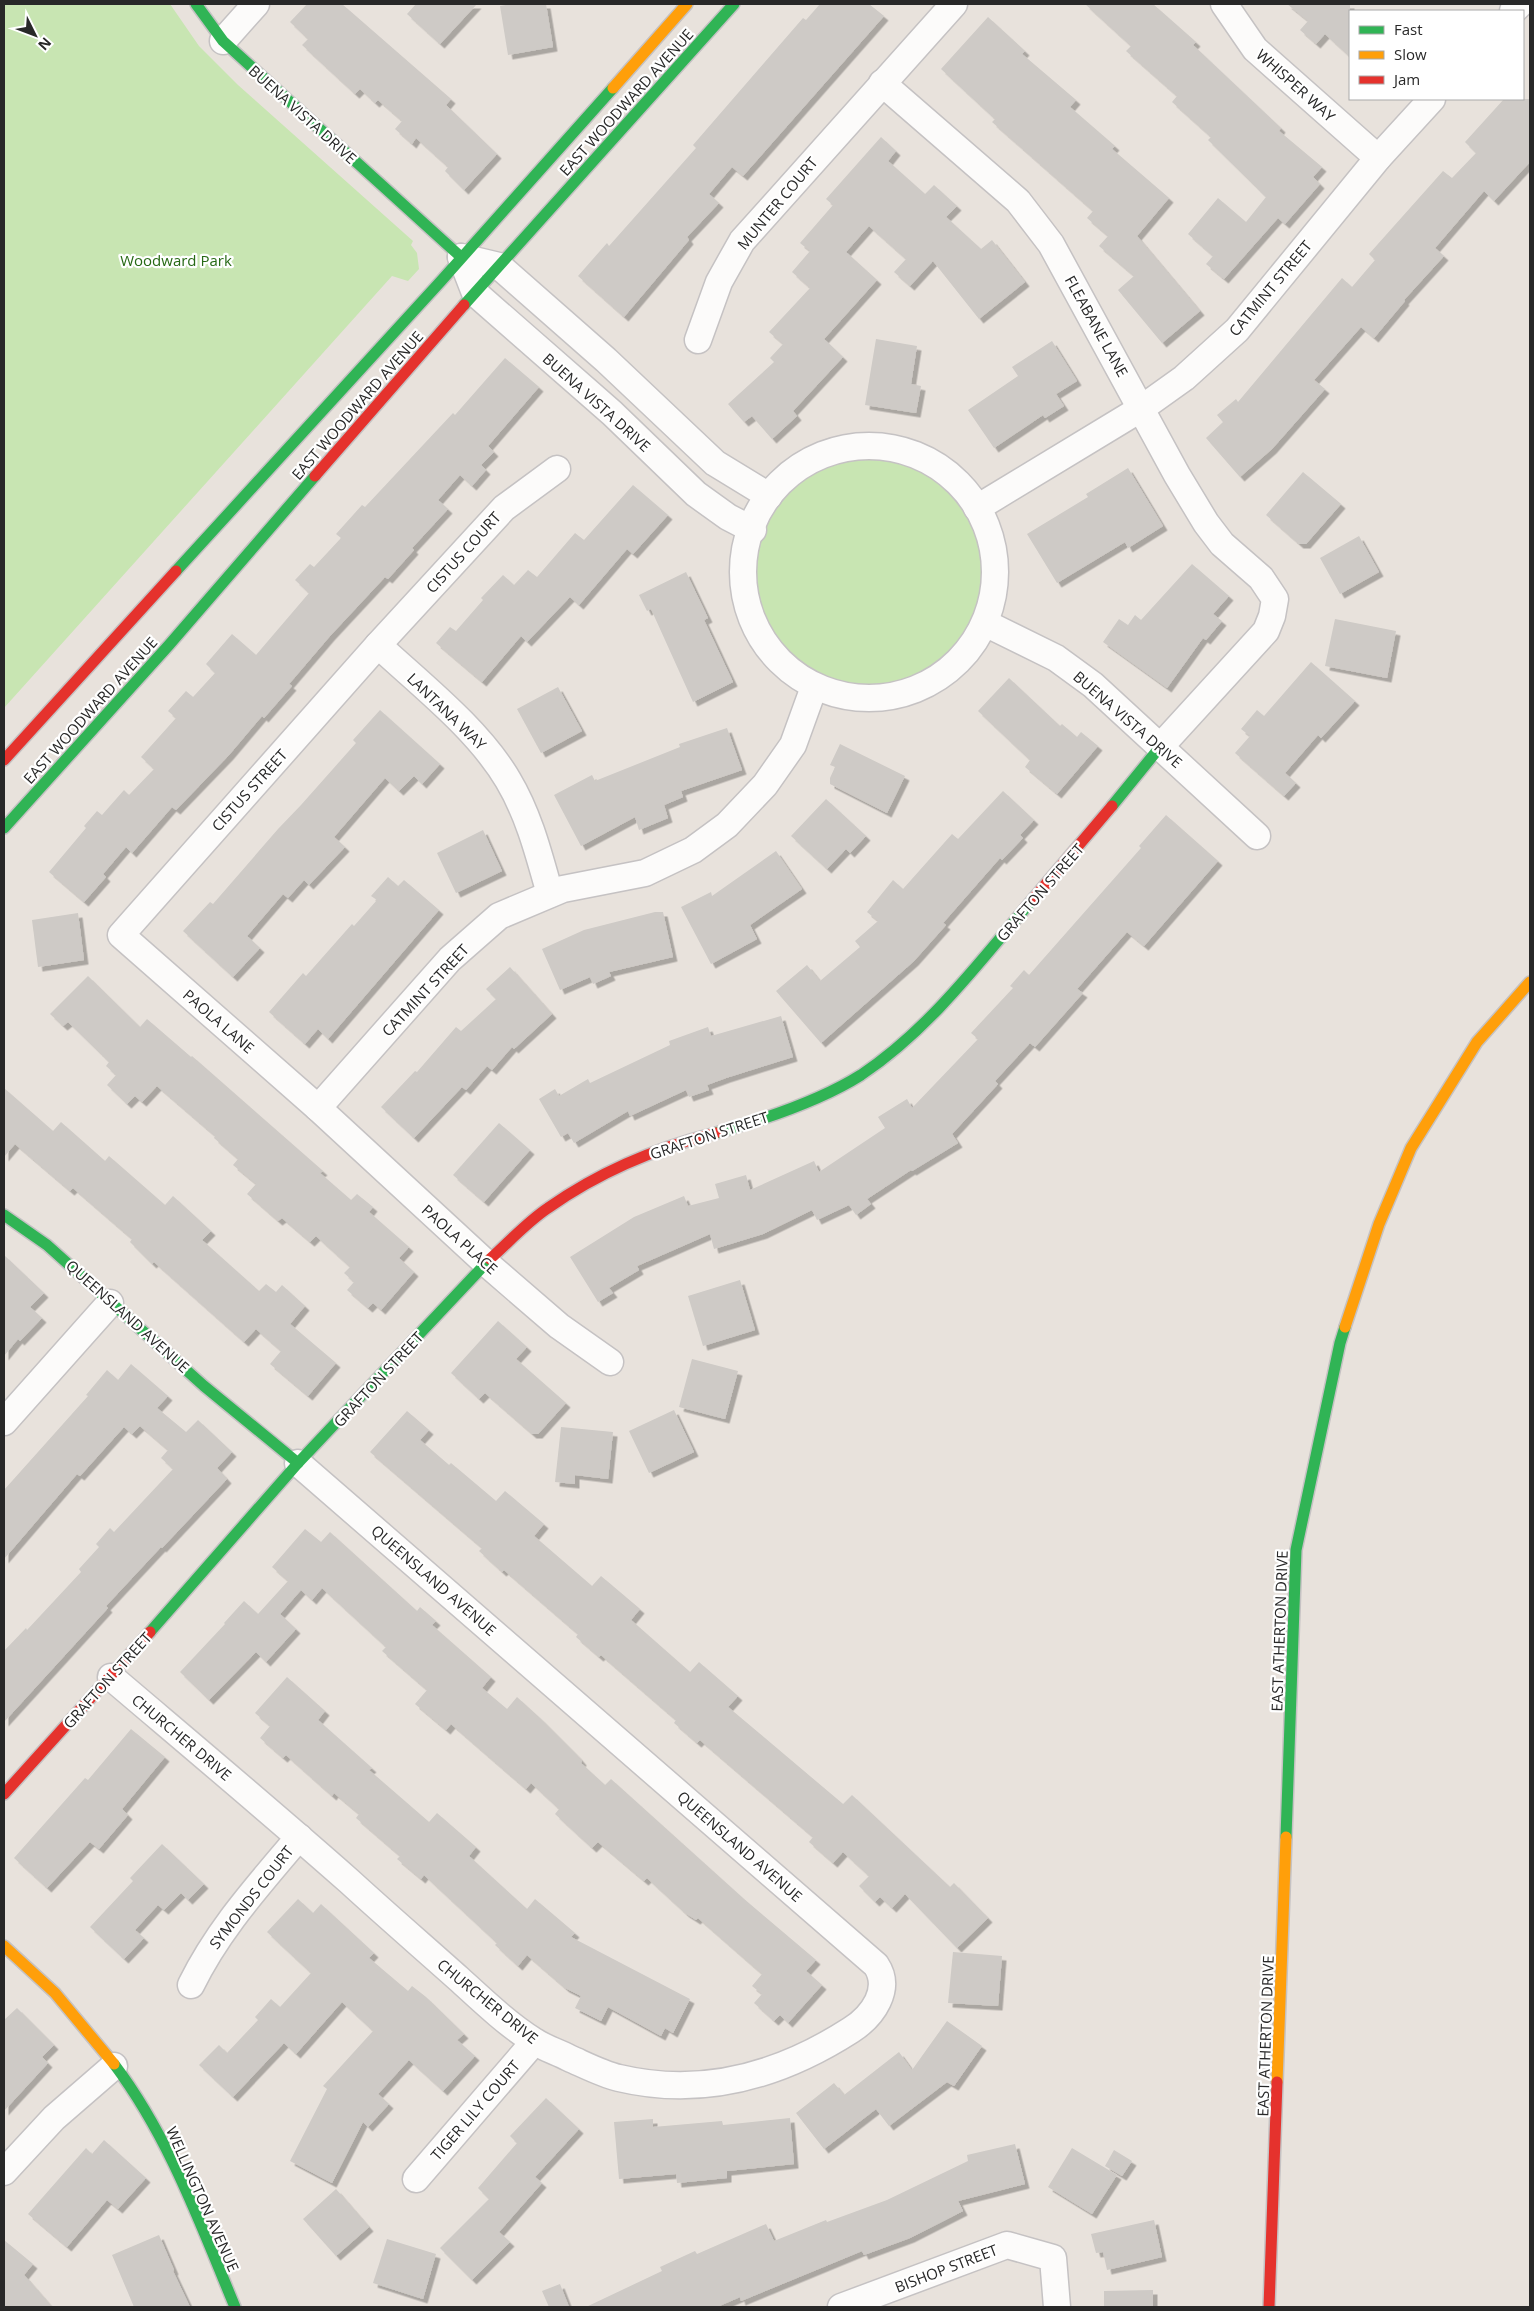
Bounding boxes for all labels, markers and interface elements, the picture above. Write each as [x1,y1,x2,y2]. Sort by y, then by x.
north arrow [10,10,60,60]
legend [1349,10,1524,100]
text: Fast [1394,19,1423,39]
street label: EAST WOODWARD AVENUE [555,24,697,180]
text: N [34,33,56,55]
street label: WHISPER WAY [1252,44,1340,126]
text: Slow [1394,44,1427,64]
street label: BUENA VISTA DRIVE [245,60,361,168]
text: Jam [1392,69,1420,89]
street label: MUNTER COURT [732,152,822,253]
street label: CATMINT STREET [1224,235,1316,340]
park label: Woodward Park [120,250,232,270]
street label: FLEABANE LANE [1061,272,1133,380]
street label: EAST WOODWARD AVENUE [287,326,427,484]
street label: BUENA VISTA DRIVE [539,348,655,456]
street label: CISTUS COURT [421,507,505,597]
street label: EAST WOODWARD AVENUE [19,632,161,788]
street label: BUENA VISTA DRIVE [1069,666,1187,772]
street label: LANTANA WAY [403,668,491,754]
street label: CISTUS STREET [207,744,292,835]
street label: GRAFTON STREET [992,838,1088,945]
street label: CATMINT STREET [377,939,473,1040]
street label: PAOLA LANE [179,984,259,1058]
street label: GRAFTON STREET [647,1106,771,1164]
street label: PAOLA PLACE [418,1200,502,1278]
street label: QUEENSLAND AVENUE [62,1255,194,1377]
street label: GRAFTON STREET [329,1327,428,1431]
street label: QUEENSLAND AVENUE [367,1520,501,1640]
street label: EAST ATHERTON DRIVE [1266,1550,1292,1712]
street label: GRAFTON STREET [58,1627,156,1732]
street label: CHURCHER DRIVE [128,1689,236,1785]
street label: QUEENSLAND AVENUE [673,1786,807,1906]
street label: SYMONDS COURT [204,1841,298,1953]
street label: CHURCHER DRIVE [433,1954,543,2048]
street label: EAST ATHERTON DRIVE [1252,1955,1278,2117]
street label: TIGER LILY COURT [426,2055,525,2164]
street label: WELLINGTON AVENUE [162,2123,244,2275]
street label: BISHOP STREET [892,2239,1001,2297]

